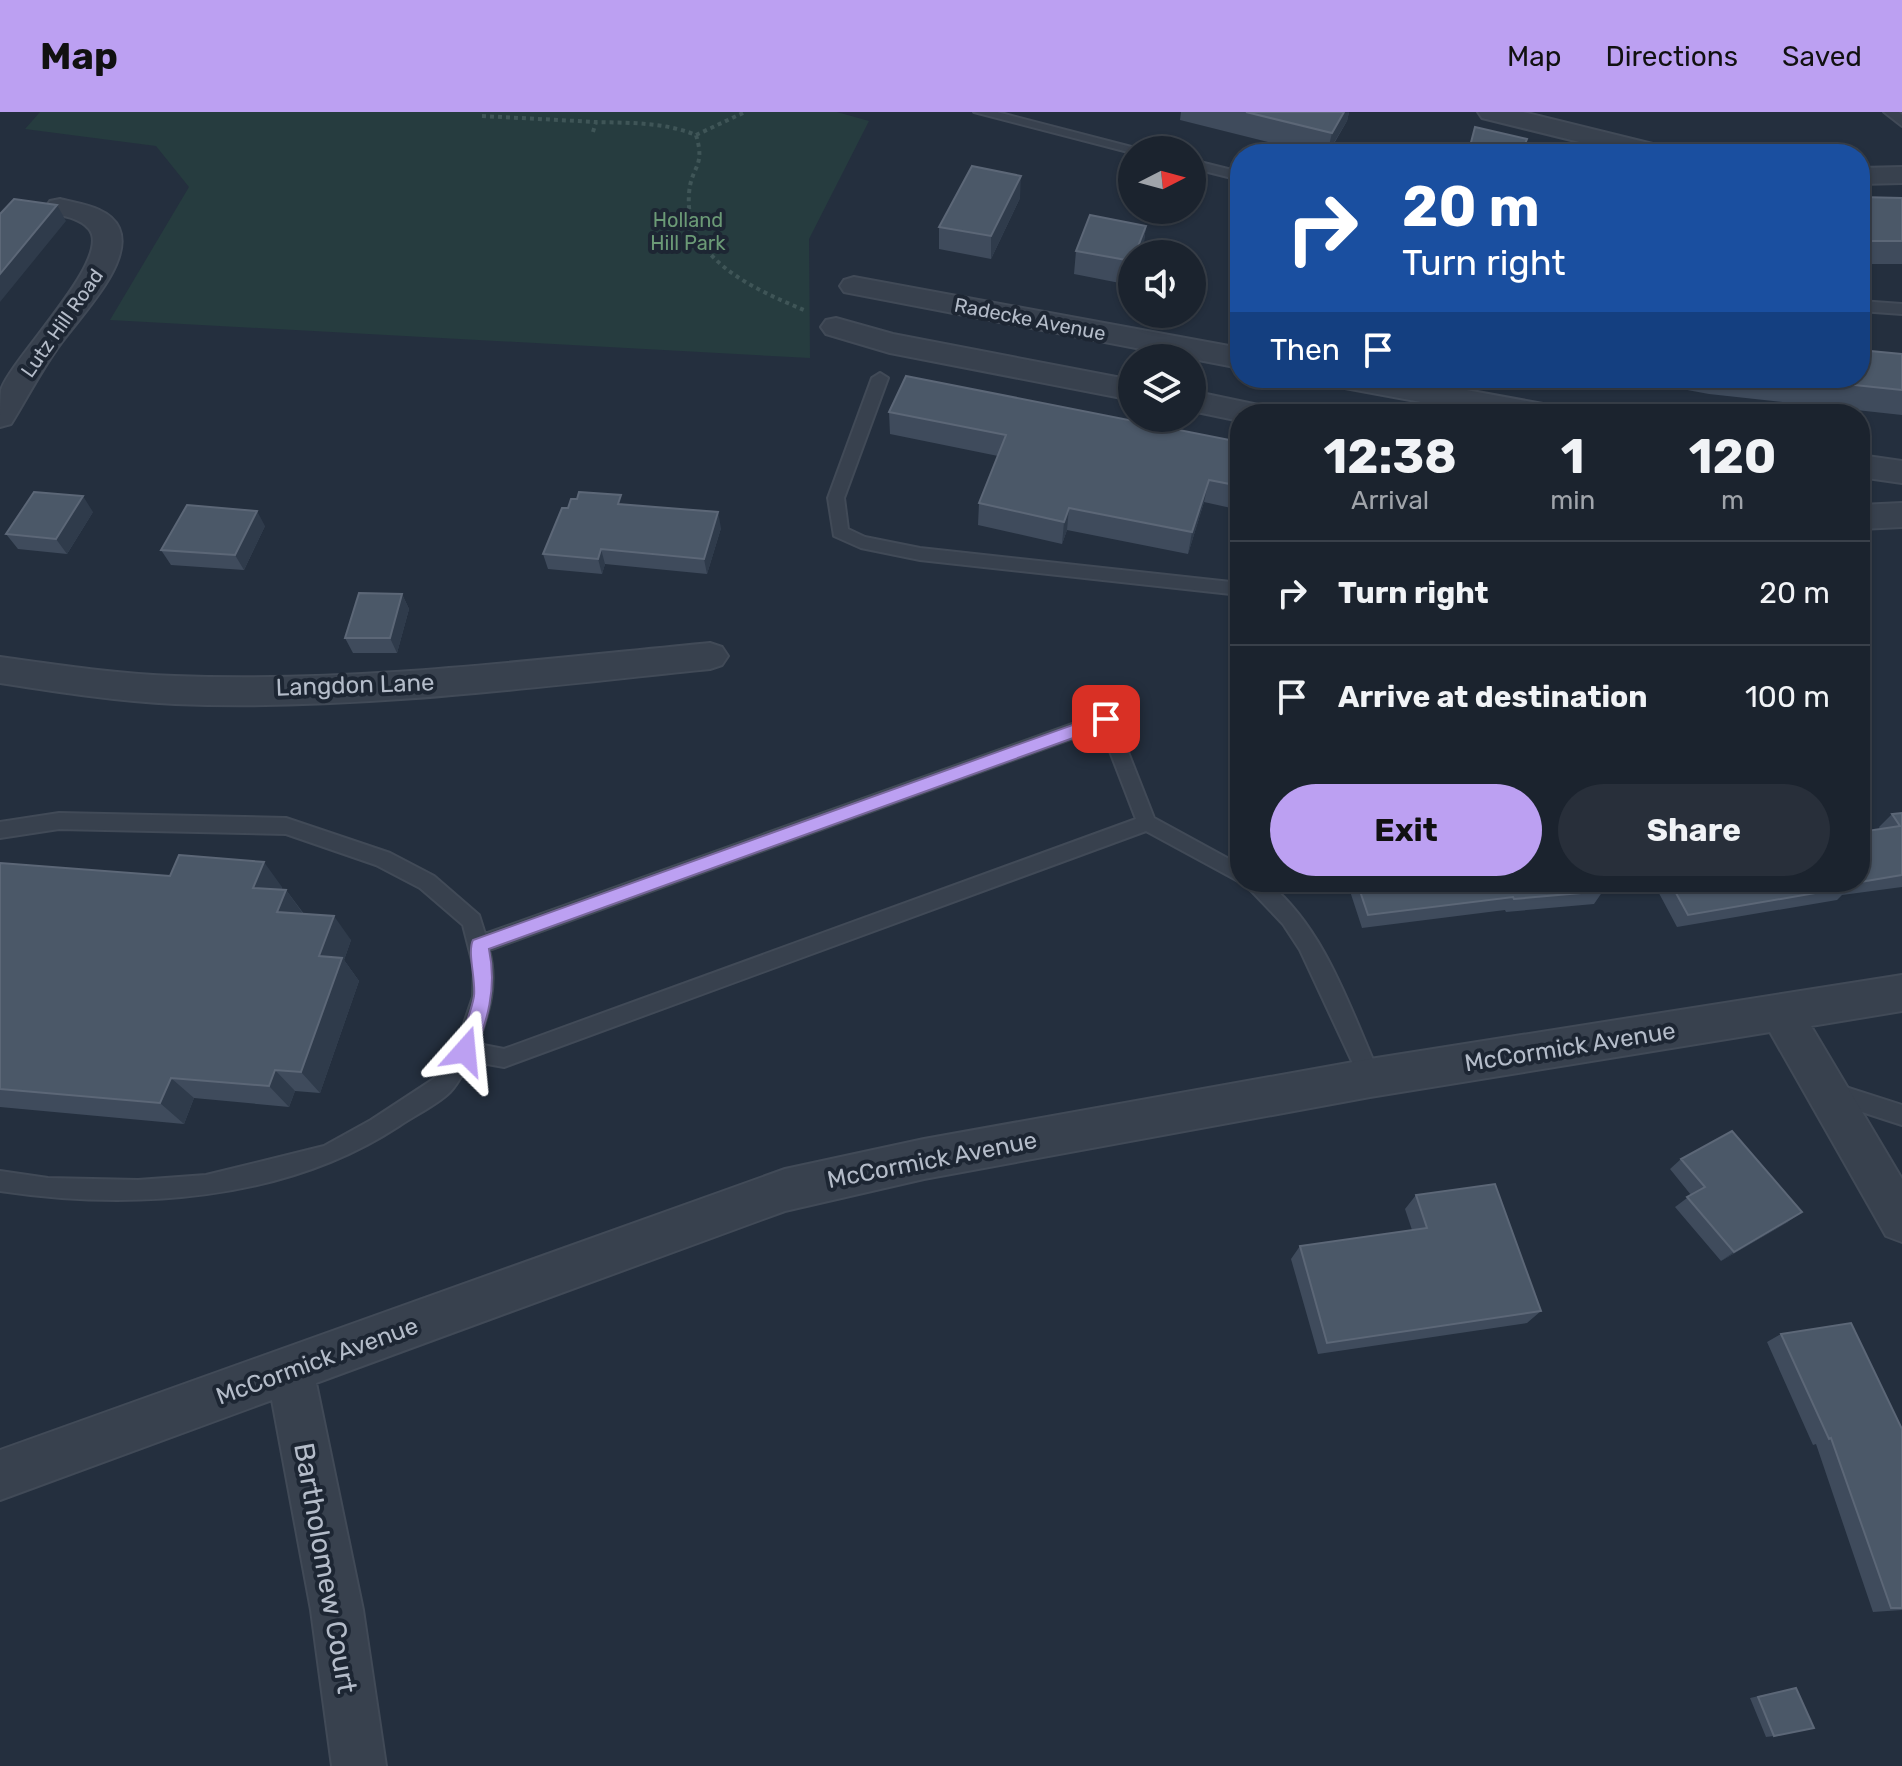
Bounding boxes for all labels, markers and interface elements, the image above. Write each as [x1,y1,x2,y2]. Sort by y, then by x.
text: Map [40,33,118,79]
text: Map [1507,40,1561,73]
text: Directions [1605,40,1738,73]
text: Saved [1782,40,1862,73]
north arrow [1118,136,1206,224]
map controls [1118,136,1206,432]
text: 20 m [1402,174,1540,240]
icon: right [1270,176,1374,280]
park label: Holland Hill Park [650,208,726,255]
button: sound [1118,240,1206,328]
text: Turn right [1402,241,1566,284]
street label: Lutz Hill Road [16,264,108,382]
street label: Radecke Avenue [952,293,1108,345]
icon: arrive [1356,328,1400,372]
text: Then [1270,332,1340,368]
button: layers [1118,344,1206,432]
text: 12:38 [1323,428,1457,485]
text: 1 [1561,428,1585,485]
text: 120 [1689,428,1776,485]
text: Arrival [1351,485,1429,516]
text: min [1550,485,1595,516]
text: m [1721,485,1744,516]
icon: right [1270,571,1314,615]
text: Turn right [1338,575,1489,611]
text: 20 m [1759,575,1830,611]
street label: Langdon Lane [275,668,435,702]
icon: arrive [1270,675,1314,719]
text: Arrive at destination [1338,679,1648,715]
text: 100 m [1745,679,1830,715]
pin [1072,685,1140,753]
icon: arrive [1084,697,1128,741]
button: Exit [1270,784,1542,876]
button: Share [1558,784,1830,876]
position arrow [423,1009,507,1093]
street label: McCormick Avenue [1463,1017,1677,1077]
street label: McCormick Avenue [825,1126,1039,1194]
street label: McCormick Avenue [212,1311,422,1411]
street label: Bartholomew Court [287,1440,364,1696]

